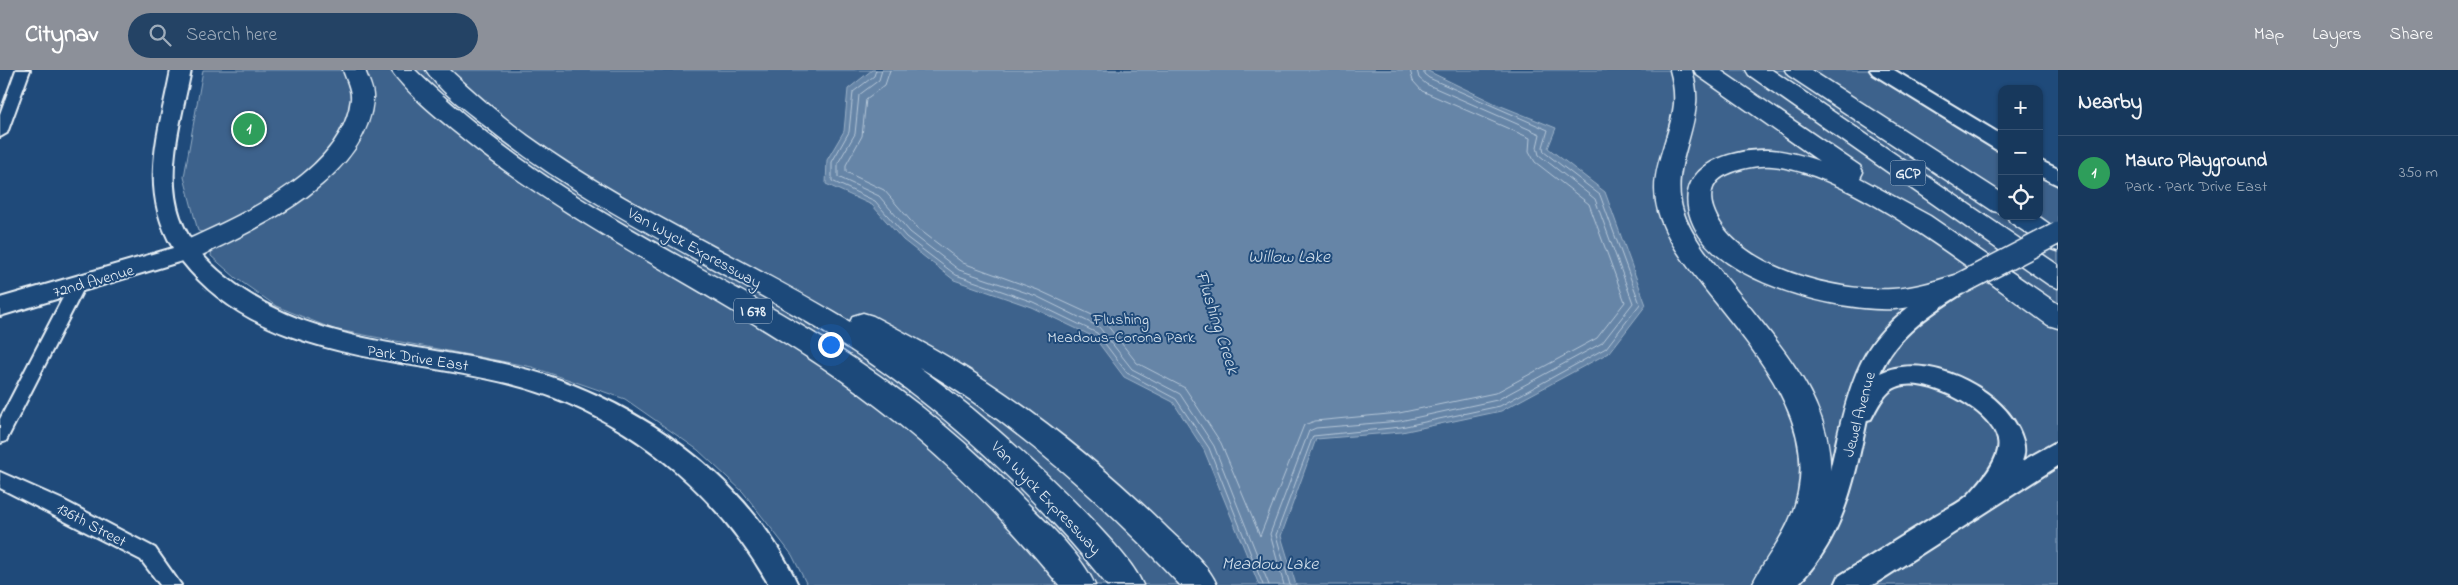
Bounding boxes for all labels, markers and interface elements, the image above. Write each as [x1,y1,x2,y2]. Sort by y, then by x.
search box [128,13,478,58]
text: Citynav [25,18,98,53]
icon: search [146,21,174,49]
text: Search here [186,22,277,49]
text: Map [2254,22,2284,48]
text: Layers [2312,22,2362,48]
text: Share [2390,22,2433,48]
map controls [1998,85,2043,220]
button: + [1998,85,2043,130]
text: Nearby [2078,88,2142,118]
pin: 1 [233,110,265,148]
button: − [1998,130,2043,175]
text: Mauro Playground [2125,148,2267,175]
road number: GCP [1890,160,1926,186]
text: 1 [2091,161,2097,185]
text: 350 m [2399,161,2438,185]
button: locate [1998,175,2043,220]
text: Park · Park Drive East [2125,175,2268,199]
street label: Van Wyck Expressway [622,201,766,296]
water label: Willow Lake [1248,245,1331,271]
street label: 72nd Avenue [50,259,138,305]
water label: Flushing Creek [1187,268,1245,378]
road number: I 678 [734,298,772,324]
park label: Flushing Meadows-Corona Park [1047,308,1196,350]
your location [818,332,844,358]
street label: Park Drive East [365,339,471,379]
street label: Jewel Avenue [1837,369,1883,460]
street label: Van Wyck Expressway [984,435,1106,561]
street label: 136th Street [52,497,131,554]
water label: Meadow Lake [1222,552,1319,578]

